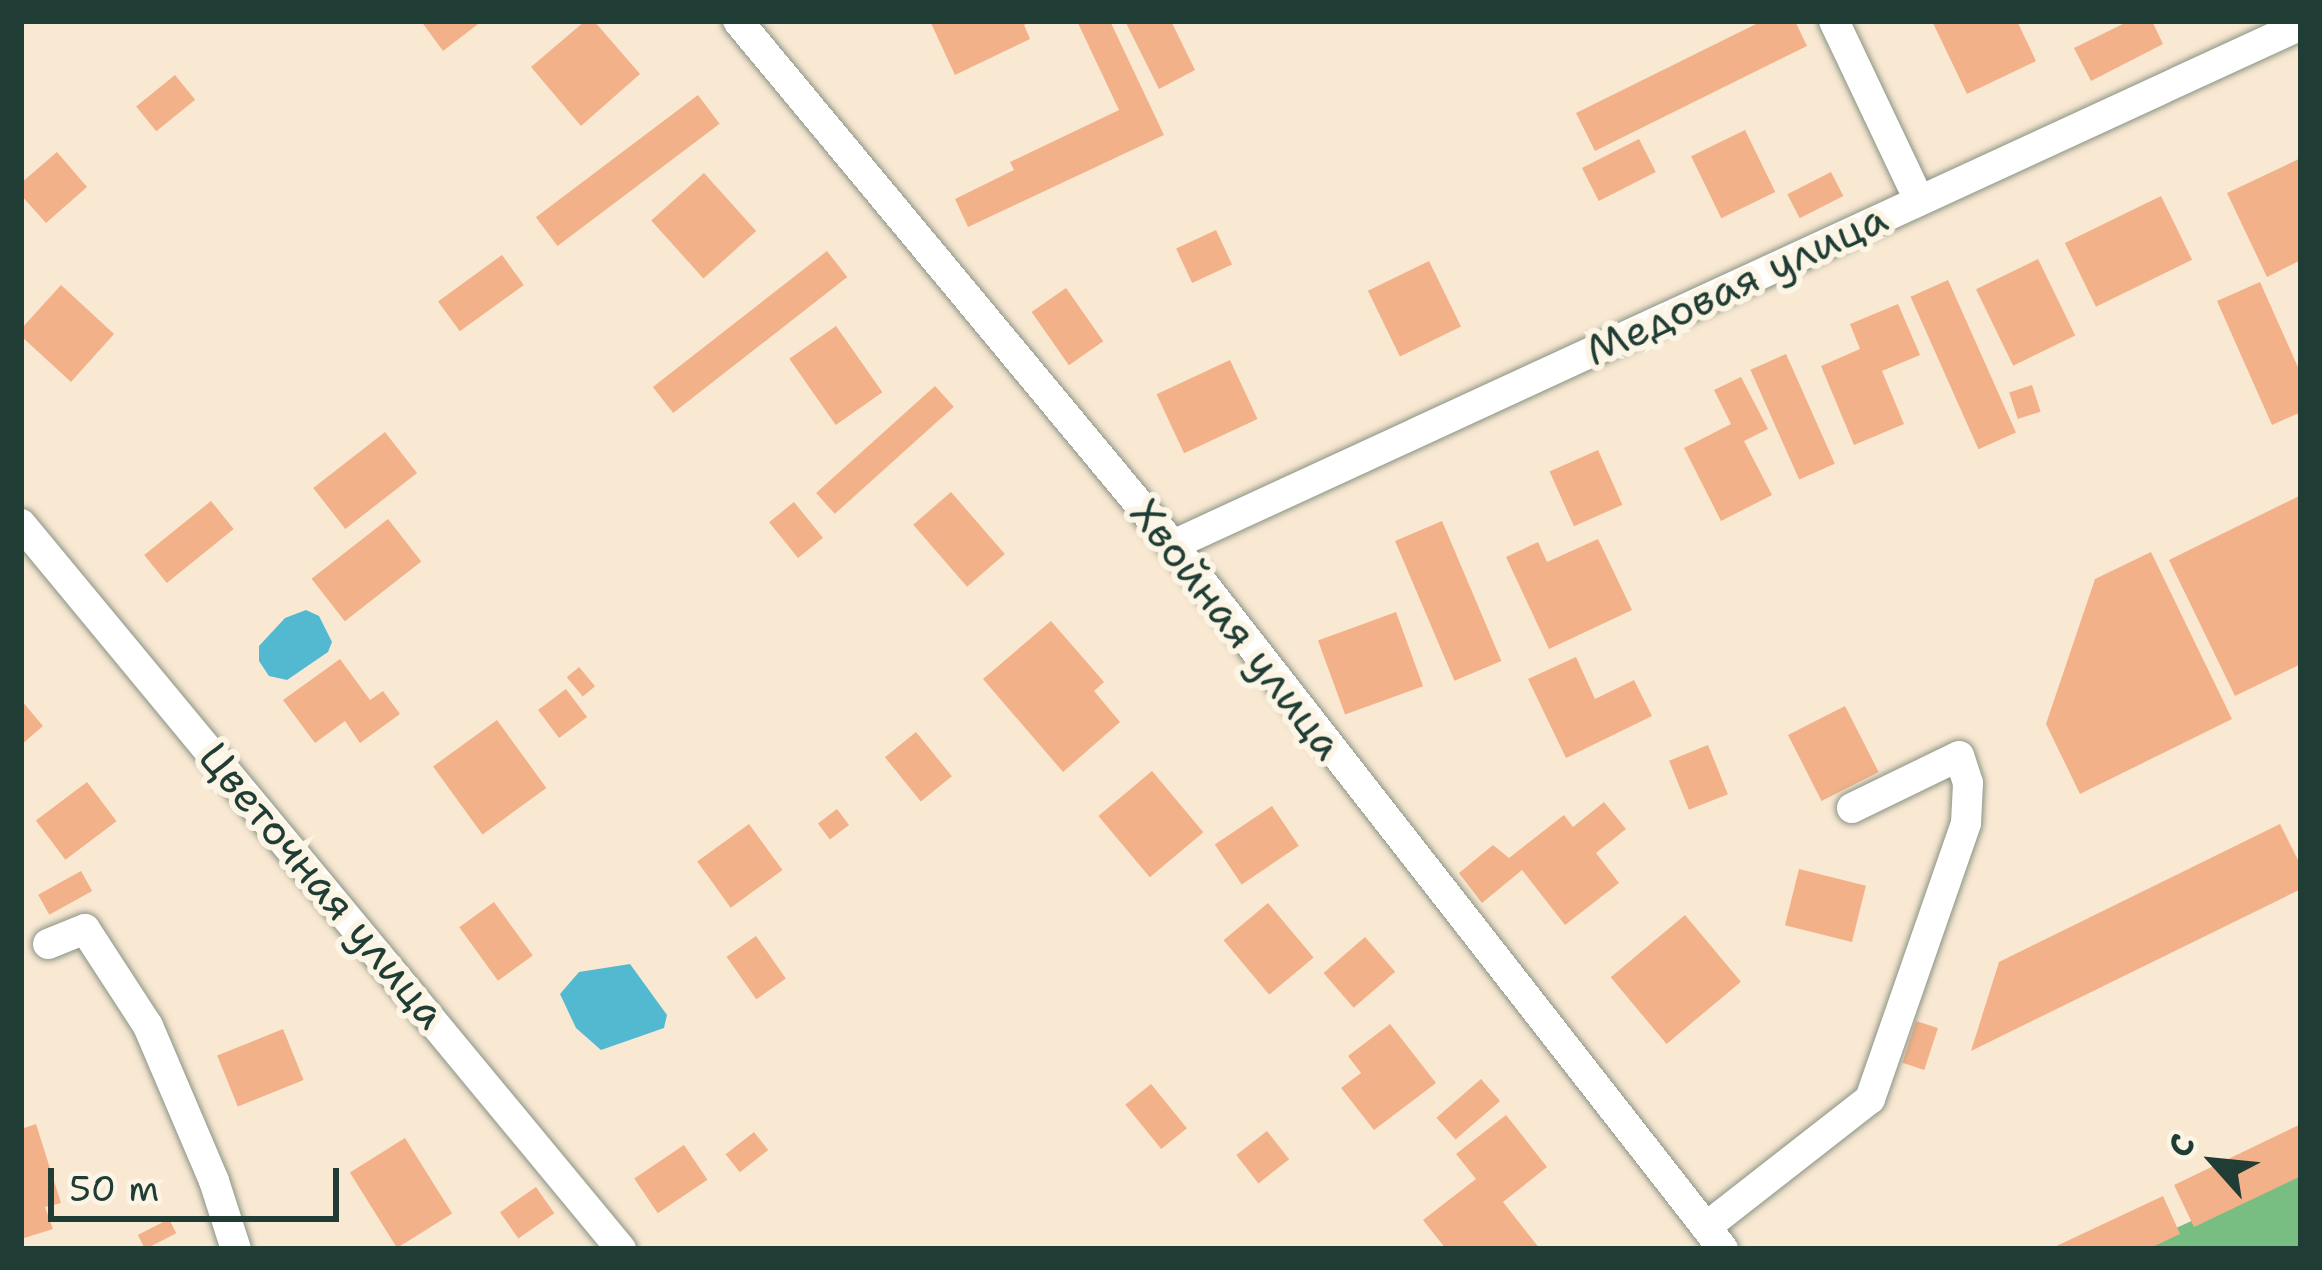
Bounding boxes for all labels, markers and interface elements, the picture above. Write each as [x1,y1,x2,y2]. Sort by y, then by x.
street label: Медовая улица [1577,192,1895,376]
street label: Хвойная улица [1120,489,1354,769]
street label: Цветочная улица [189,732,457,1038]
north arrow [2154,1102,2274,1222]
text: С [2157,1126,2206,1165]
scale bar [54,1144,345,1218]
text: 50 m [69,1164,159,1213]

